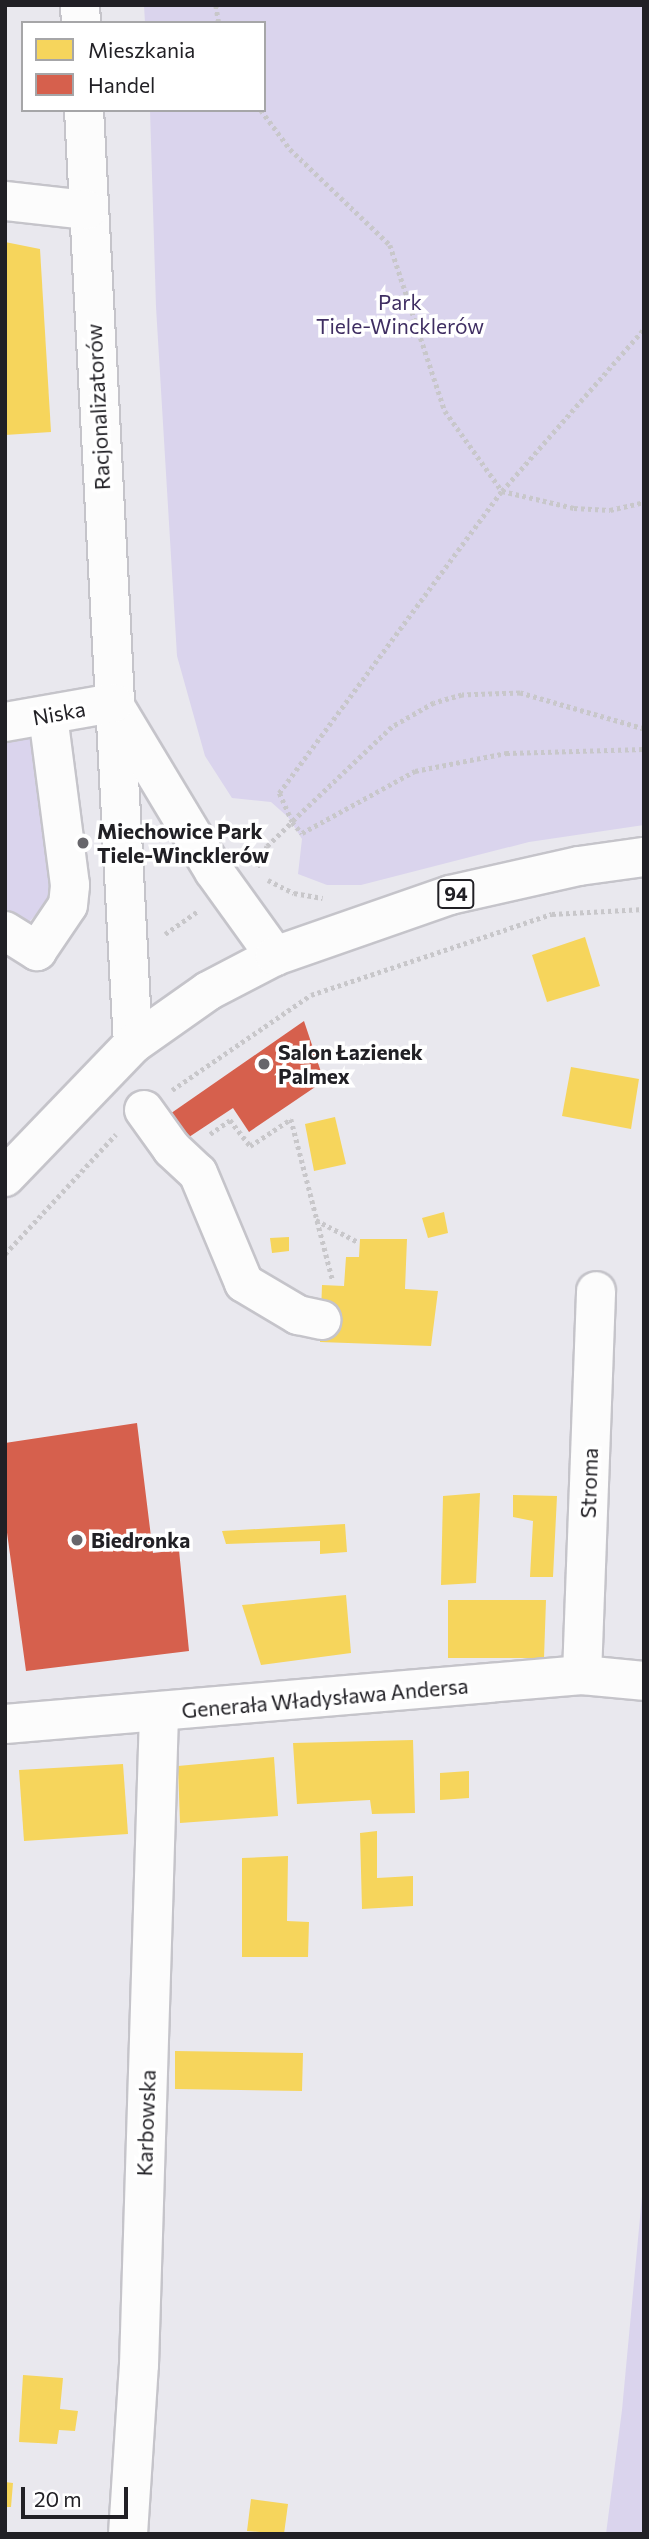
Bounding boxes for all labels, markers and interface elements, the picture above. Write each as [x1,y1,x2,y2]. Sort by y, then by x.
legend [21,21,266,112]
text: Mieszkania [88,37,195,62]
text: Handel [88,72,155,97]
park label: Park Tiele-Wincklerów [316,289,484,339]
street label: Racjonalizatorów [81,323,115,491]
street label: Niska [31,696,87,730]
place label: Miechowice Park Tiele-Wincklerów [97,818,269,868]
marker: Miechowice Park Tiele-Wincklerów [75,835,91,851]
road number: 94 [437,878,475,909]
place label: Salon Łazienek Palmex [278,1039,423,1089]
marker: Salon Łazienek Palmex [256,1056,272,1072]
street label: Stroma [575,1447,603,1519]
place label: Biedronka [91,1527,190,1553]
marker: Biedronka [69,1532,85,1548]
street label: Generała Władysława Andersa [181,1673,469,1723]
street label: Karbowska [132,2069,160,2177]
scale bar [24,2472,131,2516]
text: 20 m [34,2486,82,2511]

